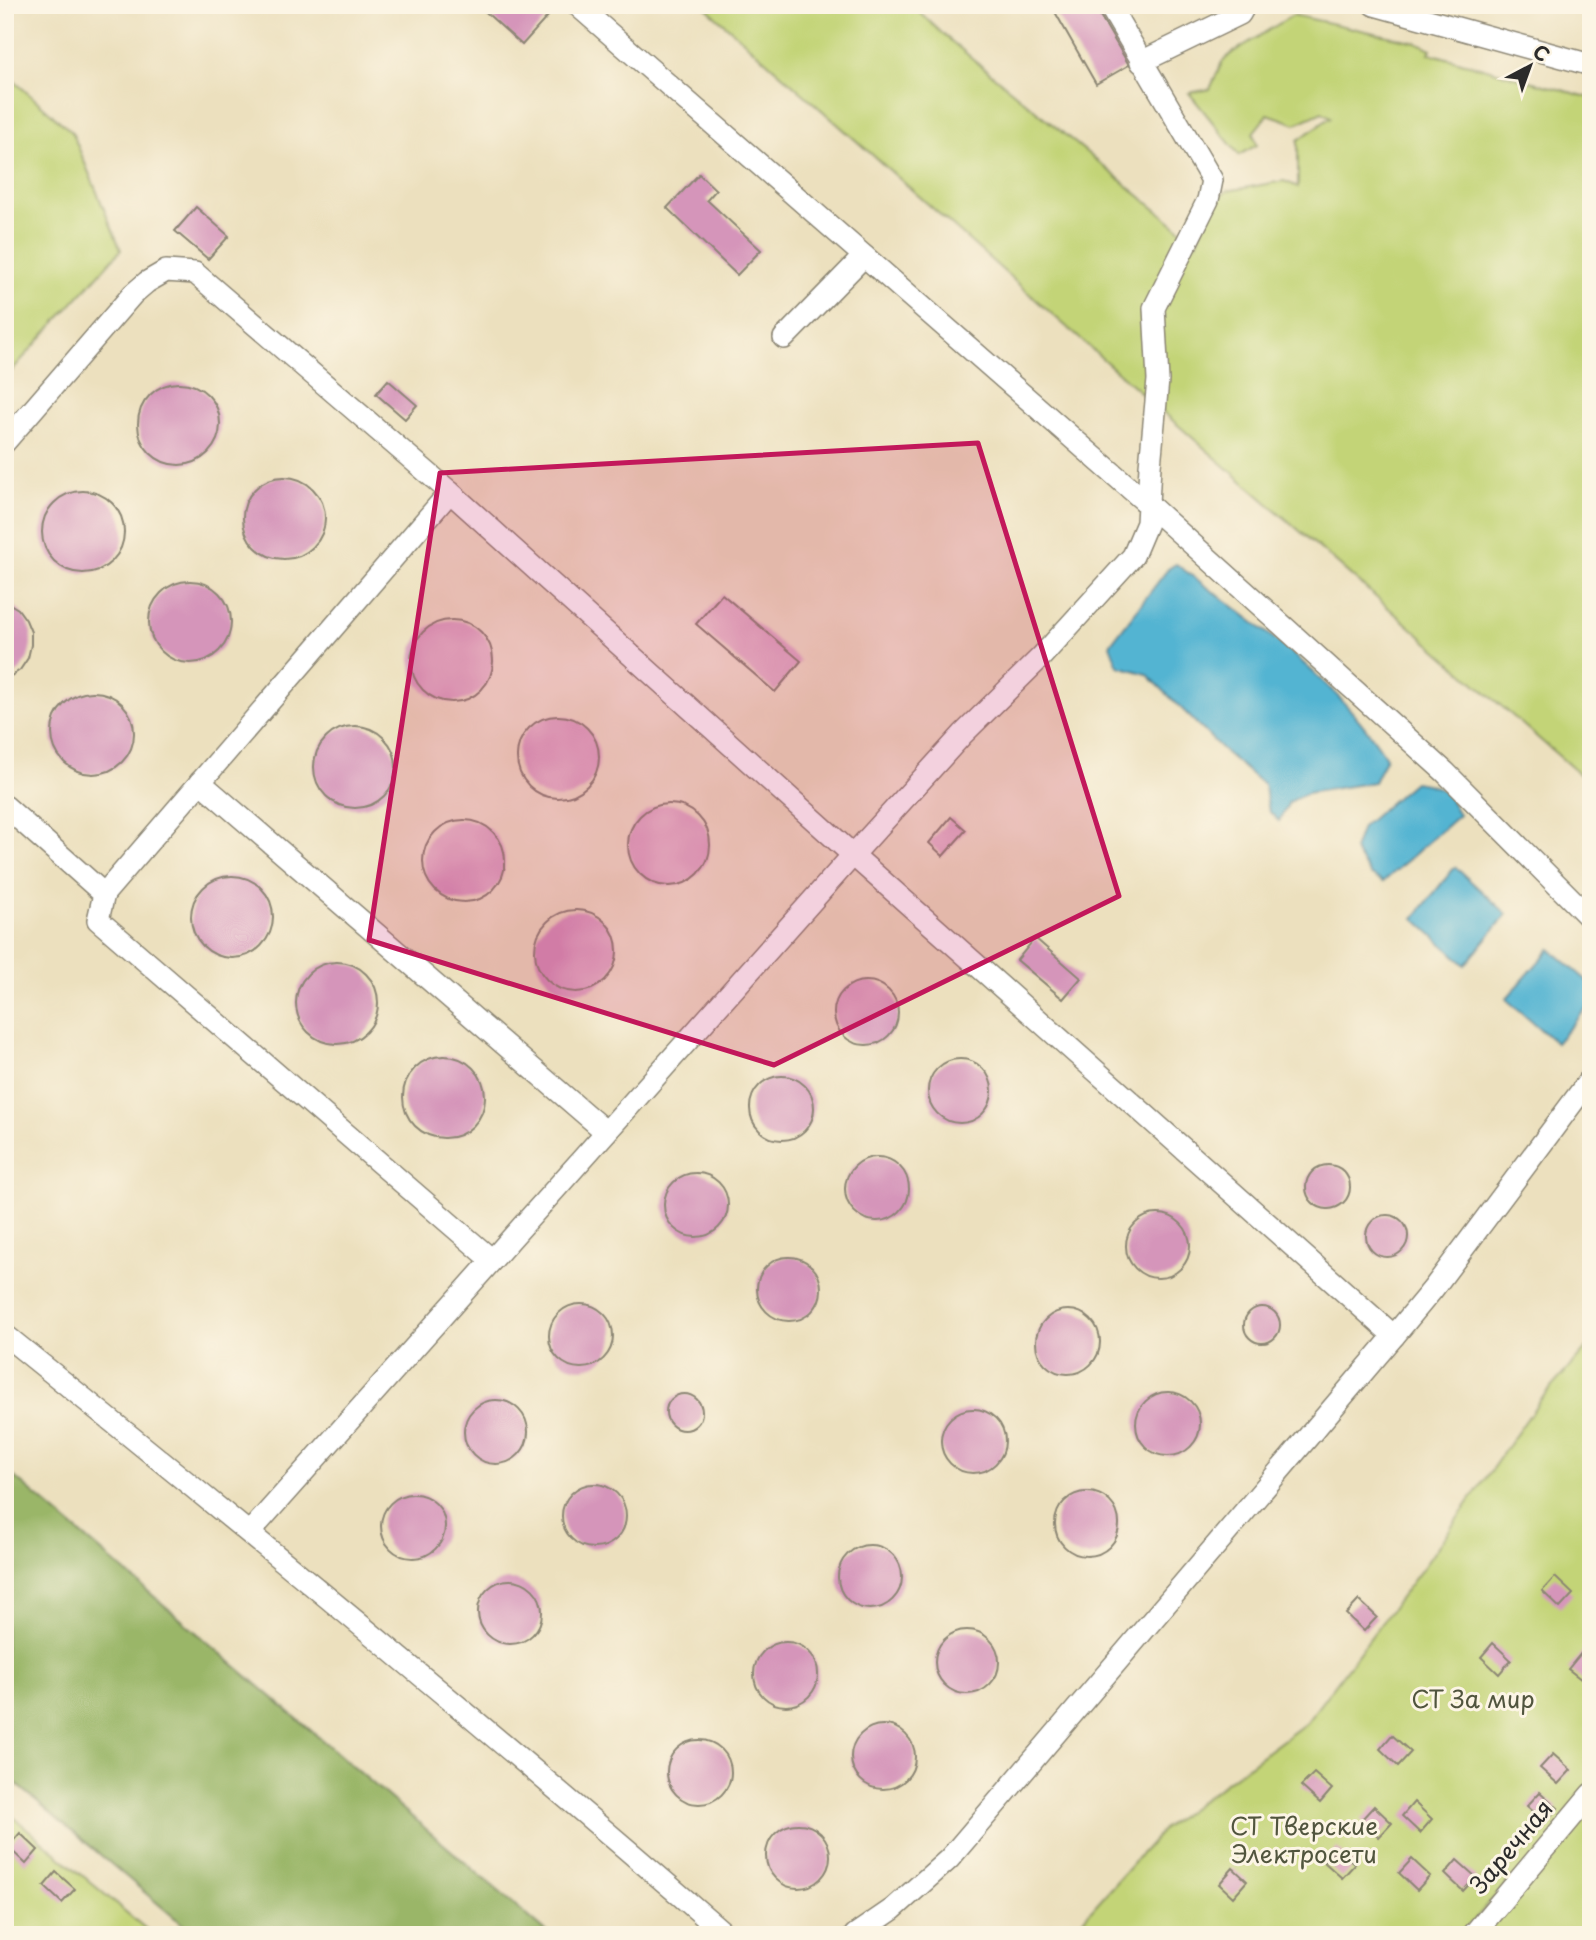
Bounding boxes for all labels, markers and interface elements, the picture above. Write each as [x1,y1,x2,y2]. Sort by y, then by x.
north arrow [1494,32,1564,102]
text: С [1527,37,1556,68]
park label: СТ За мир [1411,1680,1535,1716]
street label: Заречная [1460,1791,1561,1901]
park label: СТ Тверские Электросети [1230,1807,1378,1871]

